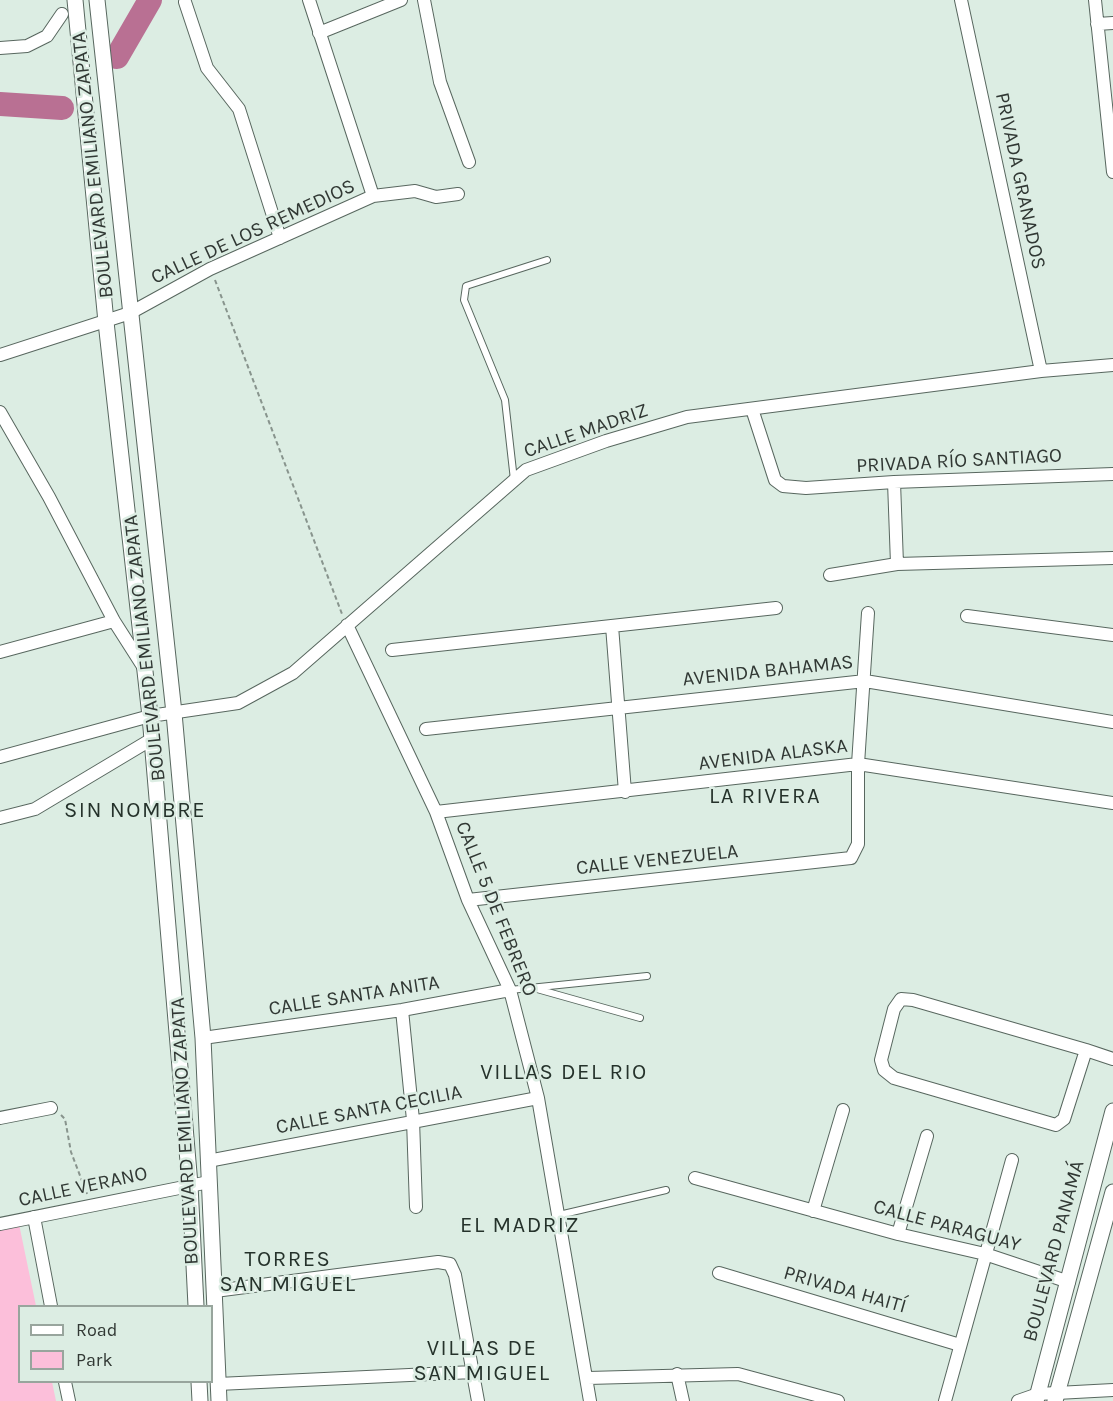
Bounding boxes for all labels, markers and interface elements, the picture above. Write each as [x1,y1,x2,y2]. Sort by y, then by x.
street label: BOULEVARD EMILIANO ZAPATA [67,31,119,299]
street label: PRIVADA GRANADOS [990,90,1050,272]
street label: CALLE DE LOS REMEDIOS [147,174,359,290]
street label: CALLE MADRIZ [521,399,651,463]
street label: PRIVADA RÍO SANTIAGO [855,444,1063,478]
street label: BOULEVARD EMILIANO ZAPATA [119,514,171,782]
street label: AVENIDA BAHAMAS [681,650,855,692]
street label: AVENIDA ALASKA [697,734,849,776]
district label: LA RIVERA [709,784,821,810]
district label: SIN NOMBRE [64,798,206,824]
street label: CALLE 5 DE FEBRERO [450,818,542,1000]
street label: CALLE VENEZUELA [575,840,739,880]
street label: CALLE SANTA ANITA [267,971,441,1021]
street label: BOULEVARD EMILIANO ZAPATA [166,997,204,1265]
district label: VILLAS DEL RIO [480,1060,648,1086]
street label: CALLE SANTA CECILIA [274,1080,464,1140]
street label: BOULEVARD PANAMÁ [1018,1158,1090,1344]
street label: CALLE VERANO [16,1162,150,1212]
street label: CALLE PARAGUAY [871,1195,1023,1257]
district label: EL MADRIZ [460,1213,580,1239]
district label: TORRES SAN MIGUEL [219,1247,357,1298]
street label: PRIVADA HAITÍ [781,1261,909,1319]
legend [18,1305,213,1383]
text: Road [76,1319,117,1341]
district label: VILLAS DE SAN MIGUEL [413,1336,551,1388]
text: Park [76,1349,113,1371]

